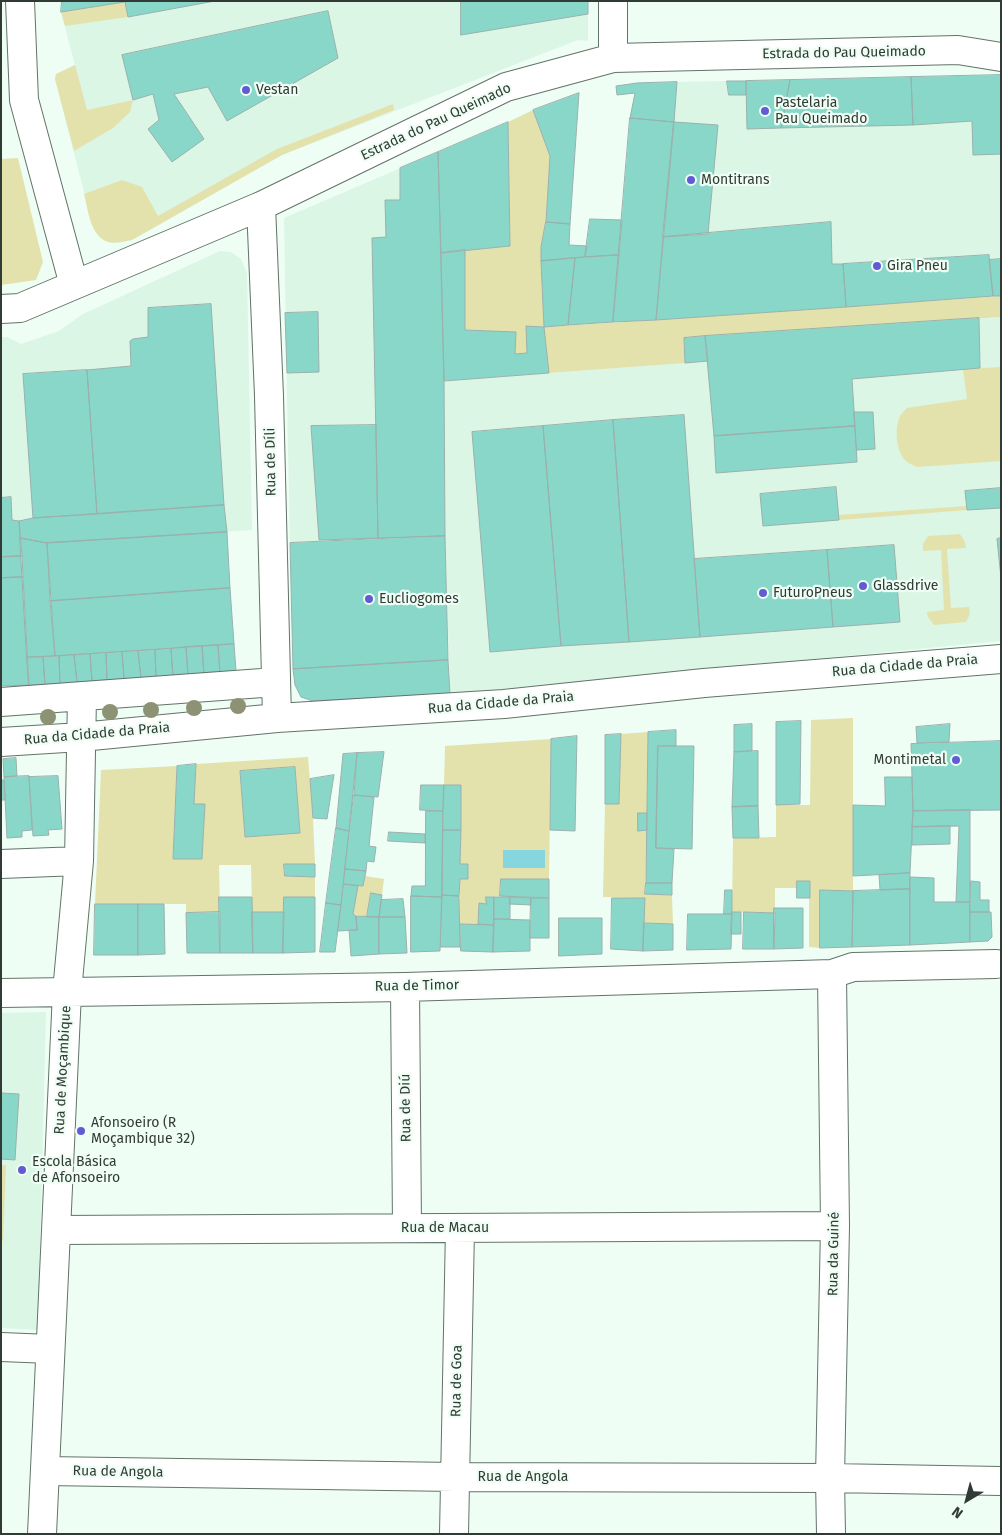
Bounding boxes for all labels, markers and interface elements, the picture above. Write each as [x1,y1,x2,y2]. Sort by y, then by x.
street label: Estrada do Pau Queimado [762,43,926,63]
street label: Estrada do Pau Queimado [358,80,514,164]
place label: Vestan [256,82,298,98]
marker: Vestan [240,84,252,96]
place label: Pastelaria Pau Queimado [775,95,867,128]
marker: Pastelaria Pau Queimado [759,105,771,117]
place label: Montitrans [701,172,770,188]
marker: Montitrans [685,174,697,186]
place label: Gira Pneu [887,258,948,274]
marker: Gira Pneu [871,260,883,272]
street label: Rua de Díli [262,427,280,497]
place label: Glassdrive [873,578,938,594]
marker: Glassdrive [857,580,869,592]
place label: FuturoPneus [773,585,852,601]
marker: FuturoPneus [757,587,769,599]
place label: Eucliogomes [379,591,459,607]
marker: Eucliogomes [363,593,375,605]
street label: Rua da Cidade da Praia [831,651,979,681]
street label: Rua da Cidade da Praia [427,688,575,718]
street label: Rua da Cidade da Praia [23,719,171,749]
place label: Montimetal [874,752,946,768]
marker: Montimetal [950,754,962,766]
street label: Rua de Timor [375,977,459,995]
street label: Rua de Moçambique [51,1005,75,1135]
street label: Rua de Diú [397,1073,415,1143]
place label: Afonsoeiro (R Moçambique 32) [91,1115,195,1148]
marker: Afonsoeiro (R Moçambique 32) [75,1125,87,1137]
place label: Escola Básica de Afonsoeiro [32,1154,120,1186]
marker: Escola Básica de Afonsoeiro [16,1164,28,1176]
street label: Rua da Guiné [825,1212,843,1296]
street label: Rua de Macau [401,1220,489,1236]
street label: Rua de Goa [448,1345,466,1417]
street label: Rua de Angola [72,1463,164,1481]
street label: Rua de Angola [478,1469,568,1485]
north arrow [942,1475,992,1525]
text: N [949,1503,967,1522]

